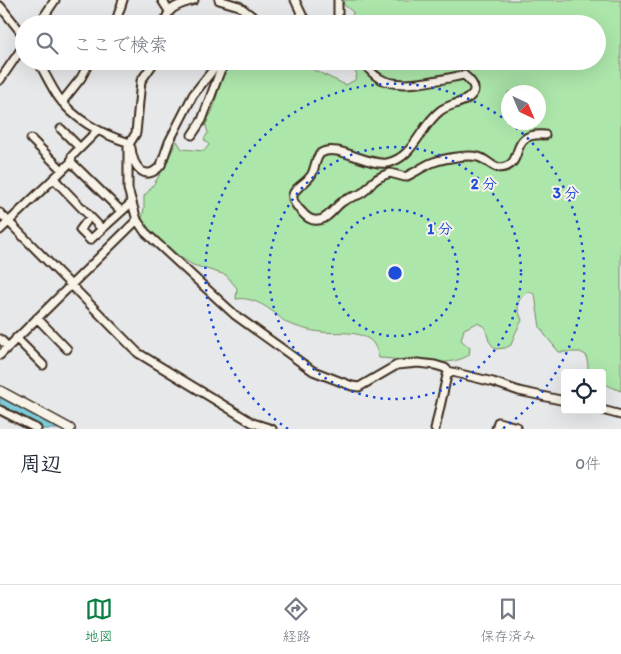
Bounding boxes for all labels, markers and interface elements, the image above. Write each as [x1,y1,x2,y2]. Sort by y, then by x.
search box [15,15,606,70]
icon: search [33,29,61,57]
text: ここで検索 [73,33,168,56]
north arrow [501,85,546,130]
text: 2 分 [471,175,497,193]
text: 3 分 [553,184,579,202]
text: 1 分 [427,220,453,238]
centre of rings [386,264,404,282]
map controls [561,369,606,414]
button: locate [561,369,606,414]
text: 周辺 [20,451,62,476]
text: 0件 [575,454,601,473]
tab: 地図 [85,595,113,645]
tab: 経路 [282,595,310,645]
tab: 保存済み [480,595,536,645]

